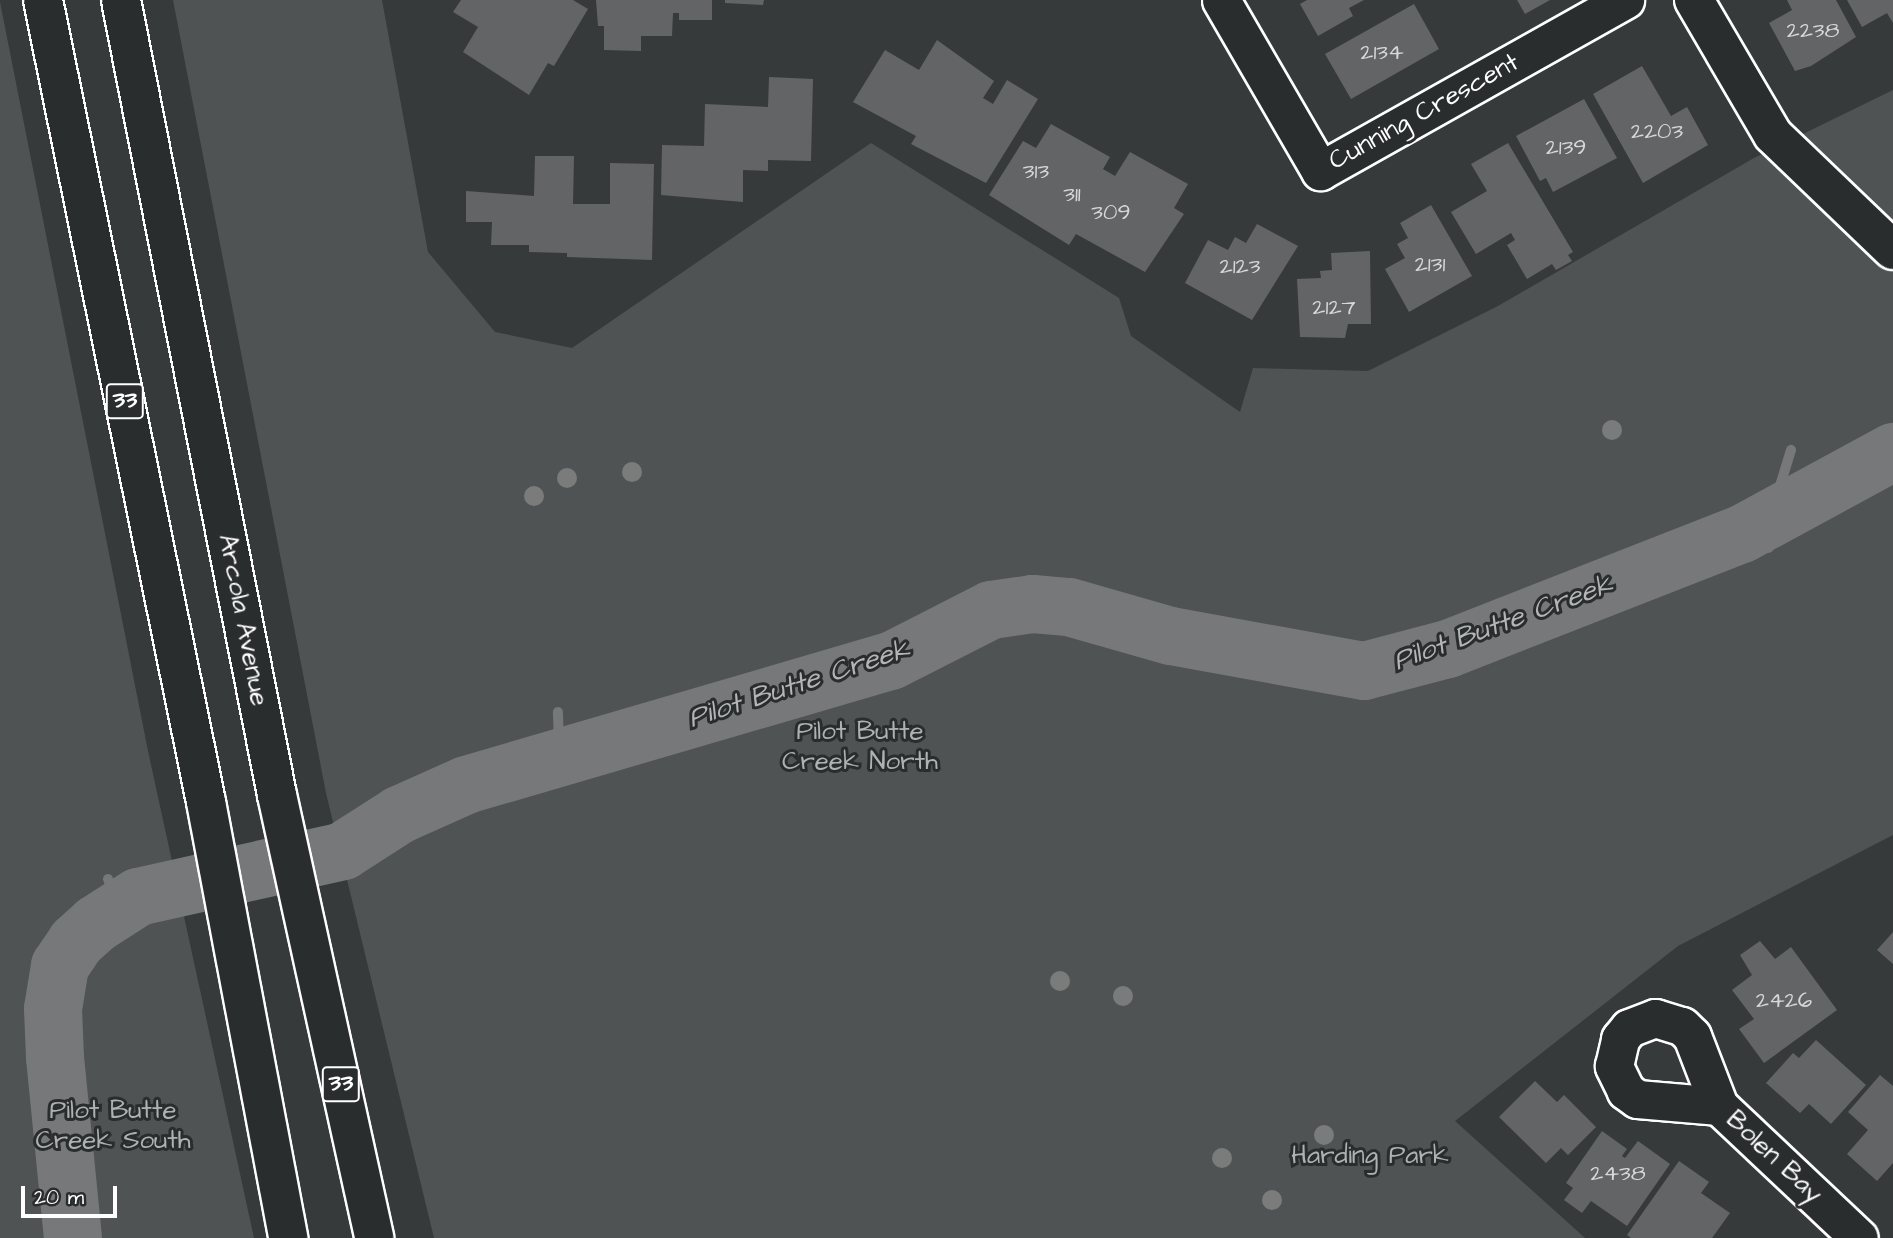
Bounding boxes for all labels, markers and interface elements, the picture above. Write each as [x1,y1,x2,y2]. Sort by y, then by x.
house number: 2238 [1787,16,1839,44]
house number: 2134 [1360,38,1404,66]
street label: Cunning Crescent [1324,47,1524,177]
house number: 2203 [1631,117,1683,145]
house number: 2139 [1546,133,1586,161]
house number: 313 [1023,157,1049,185]
house number: 311 [1063,180,1081,208]
house number: 309 [1091,198,1131,226]
house number: 2131 [1415,250,1445,278]
house number: 2123 [1220,252,1260,280]
house number: 2127 [1312,293,1356,321]
road number: 33 [106,380,144,422]
street label: Arcola Avenue [211,531,275,709]
water label: Pilot Butte Creek [1389,568,1617,678]
water label: Pilot Butte Creek [684,632,914,736]
park label: Pilot Butte Creek North [782,716,938,778]
house number: 2426 [1756,986,1812,1014]
road number: 33 [322,1064,360,1104]
park label: Pilot Butte Creek South [35,1095,191,1156]
street label: Bolen Bay [1719,1104,1829,1210]
park label: Harding Park [1291,1140,1449,1172]
house number: 2438 [1590,1159,1646,1187]
scale bar [24,1172,121,1216]
text: 20 m [34,1183,84,1212]

